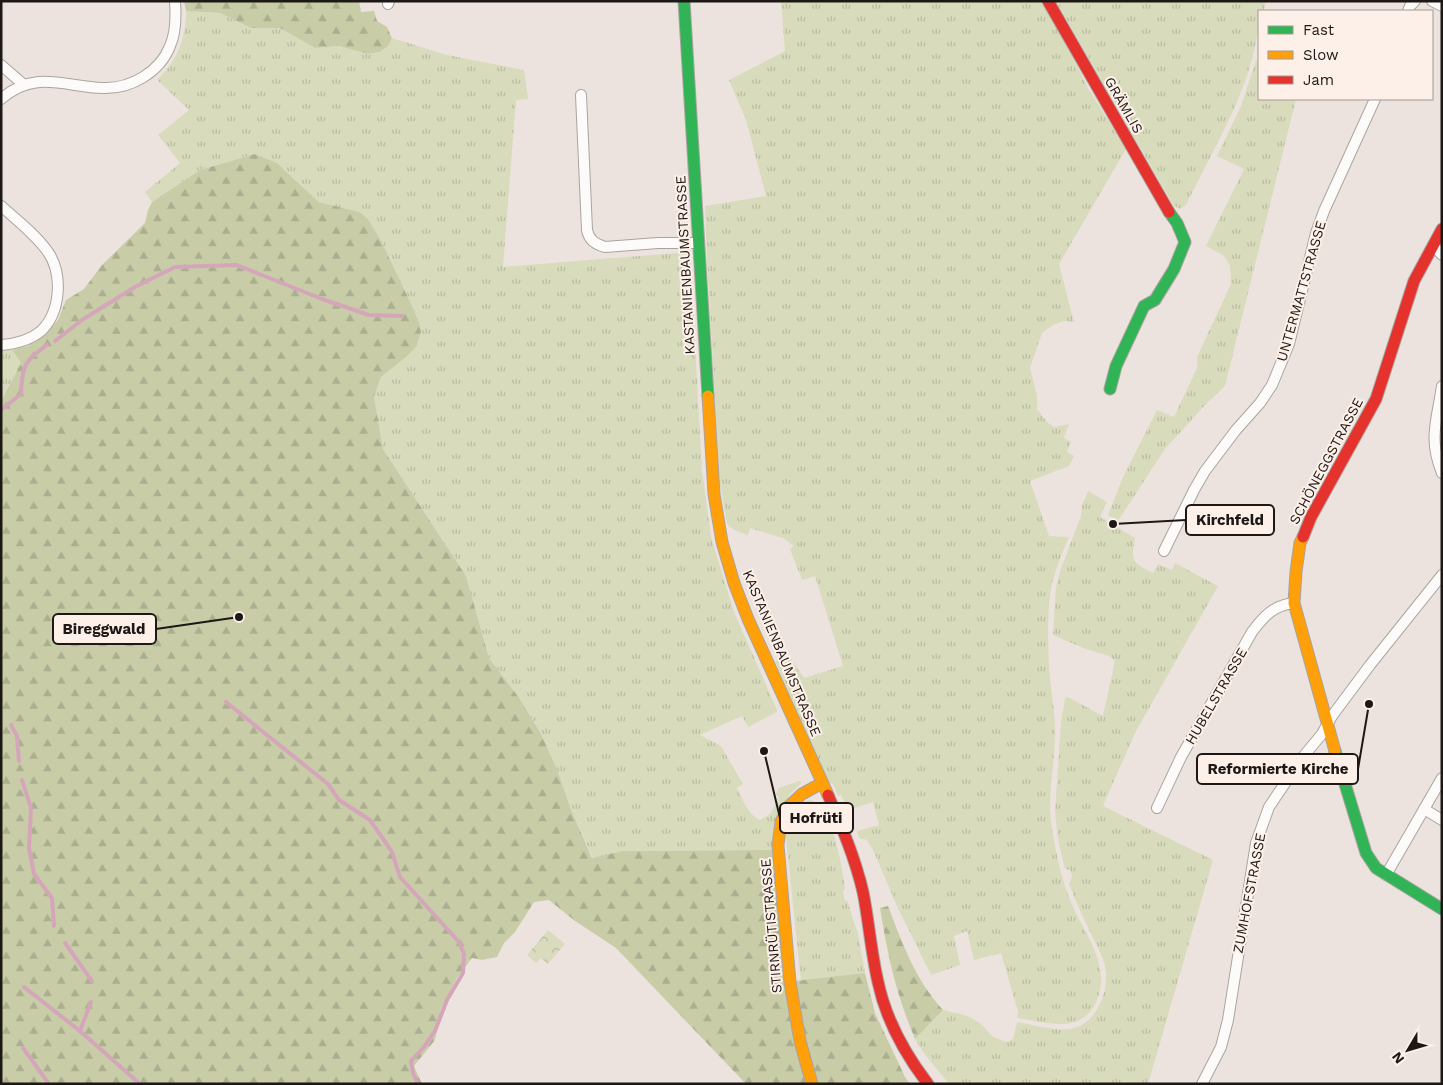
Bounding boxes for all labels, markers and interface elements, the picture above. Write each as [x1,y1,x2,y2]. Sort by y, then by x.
legend [1258,10,1433,100]
text: Fast [1303,21,1335,39]
text: Slow [1303,46,1339,64]
text: Jam [1303,71,1334,89]
street label: GRÄMLIS [1102,74,1146,136]
street label: KASTANIENBAUMSTRASSE [672,175,698,355]
street label: UNTERMATTSTRASSE [1273,219,1329,363]
street label: SCHÖNEGGSTRASSE [1286,395,1366,527]
callout: Kirchfeld [1186,505,1274,535]
text: Kirchfeld [1196,511,1264,529]
street label: KASTANIENBAUMSTRASSE [740,567,824,739]
callout: Bireggwald [53,614,156,644]
text: Bireggwald [63,620,145,638]
street label: HUBELSTRASSE [1182,645,1250,747]
callout: Reformierte Kirche [1197,754,1358,784]
text: Reformierte Kirche [1207,760,1349,778]
callout: Hofrüti [780,803,853,833]
text: Hofrüti [790,809,842,827]
street label: ZUMHOFSTRASSE [1229,831,1269,955]
street label: STIRNRÜTISTRASSE [757,858,785,994]
north arrow [1383,1025,1433,1075]
text: N [1388,1049,1407,1067]

